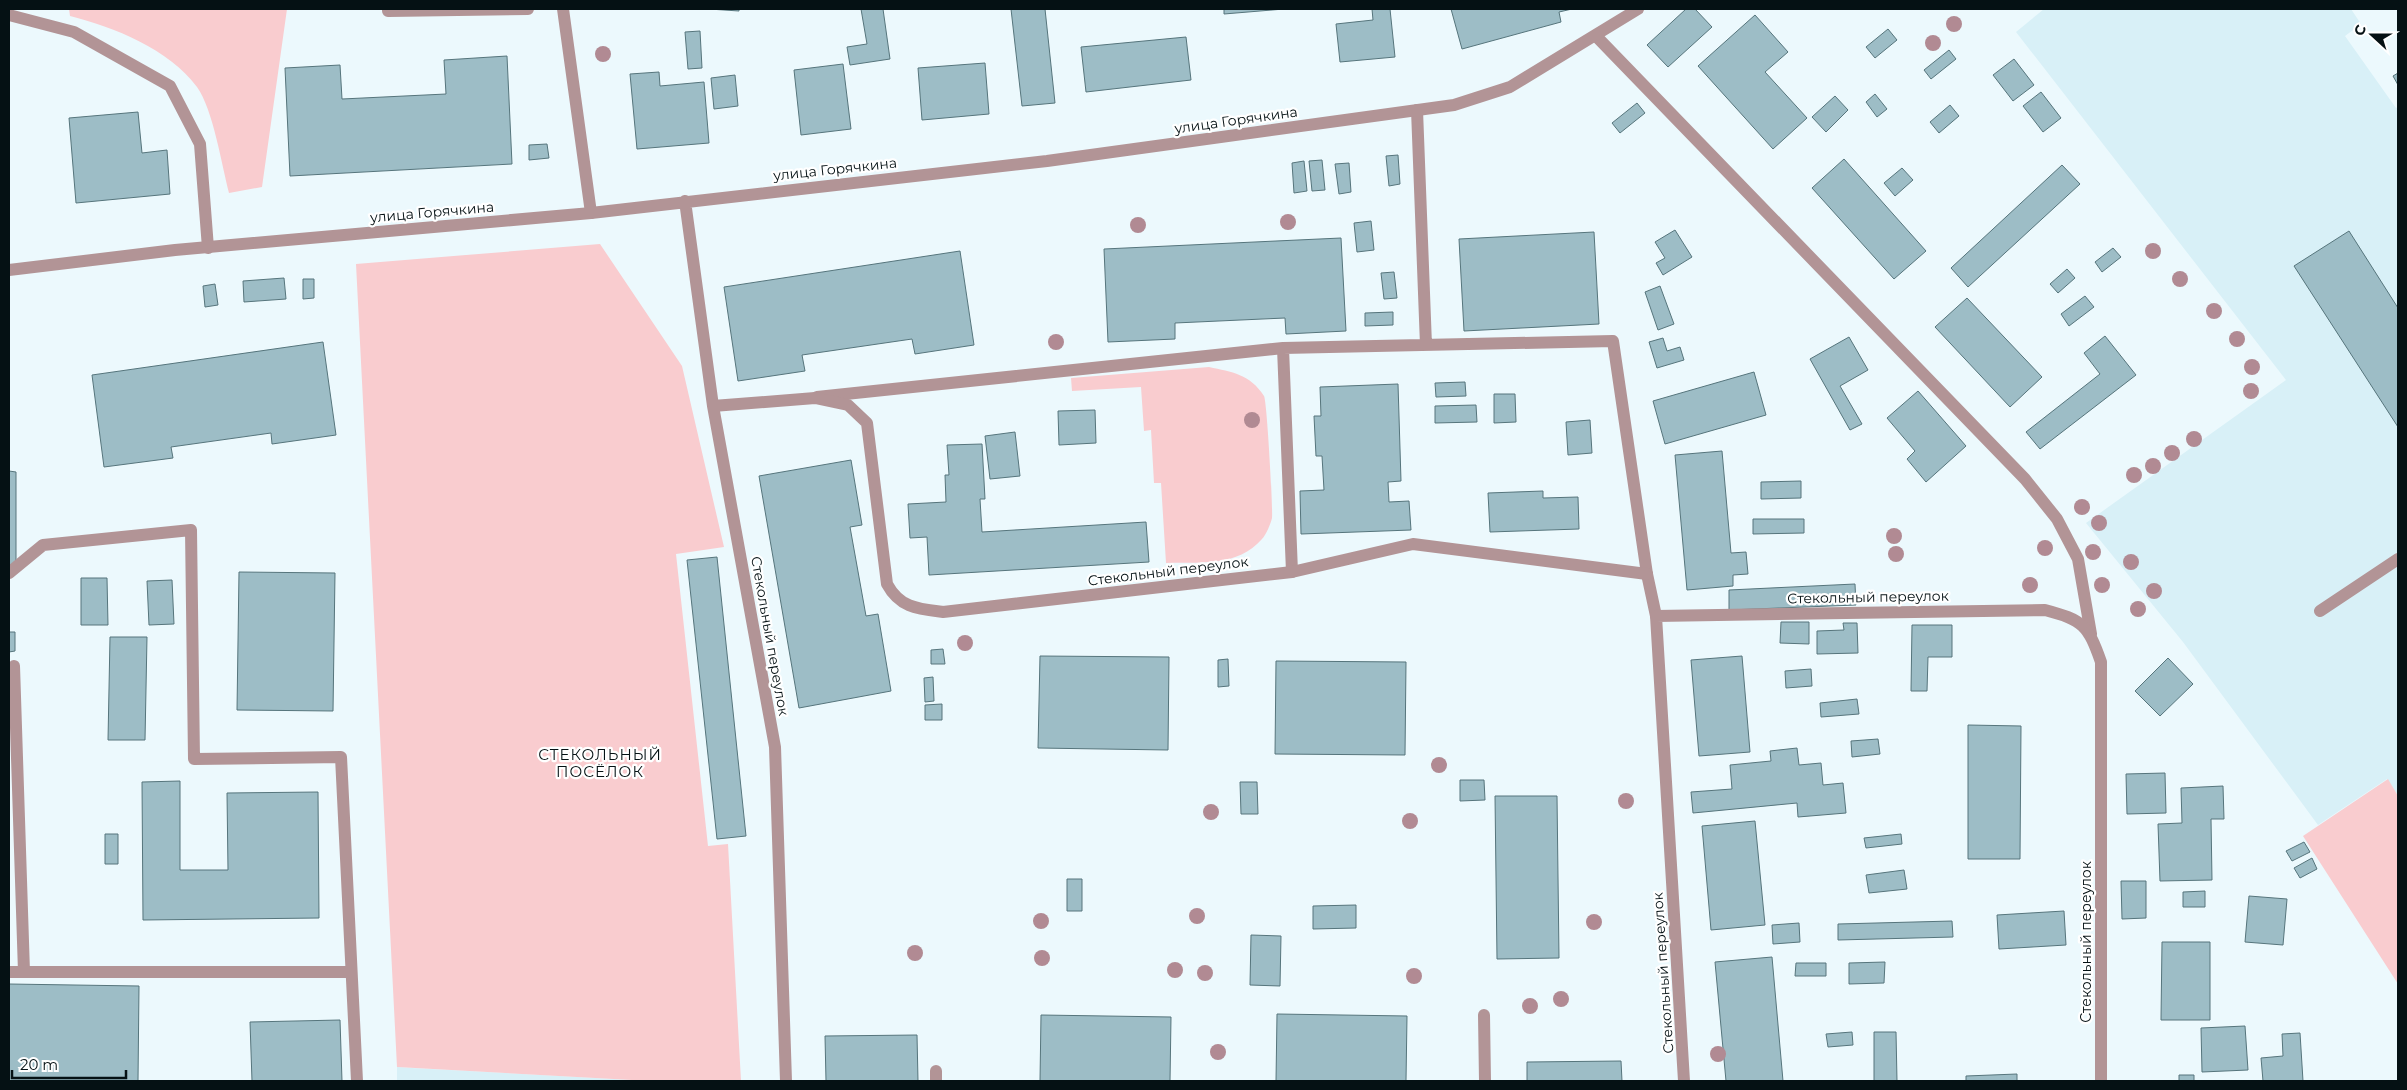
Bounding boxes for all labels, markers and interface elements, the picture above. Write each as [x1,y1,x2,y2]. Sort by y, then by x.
north arrow [2347,10,2397,60]
text: С [2350,22,2370,38]
street label: улица Горячкина [1172,102,1299,138]
street label: улица Горячкина [771,154,898,185]
street label: улица Горячкина [368,198,495,226]
street label: Стекольный переулок [1087,552,1249,590]
street label: Стекольный переулок [747,555,793,717]
street label: Стекольный переулок [1787,587,1949,607]
district label: СТЕКОЛЬНЫЙ ПОСЁЛОК [538,745,662,781]
street label: Стекольный переулок [2077,861,2095,1023]
street label: Стекольный переулок [1648,892,1678,1054]
scale bar [12,1048,126,1080]
text: 20 m [20,1055,58,1074]

